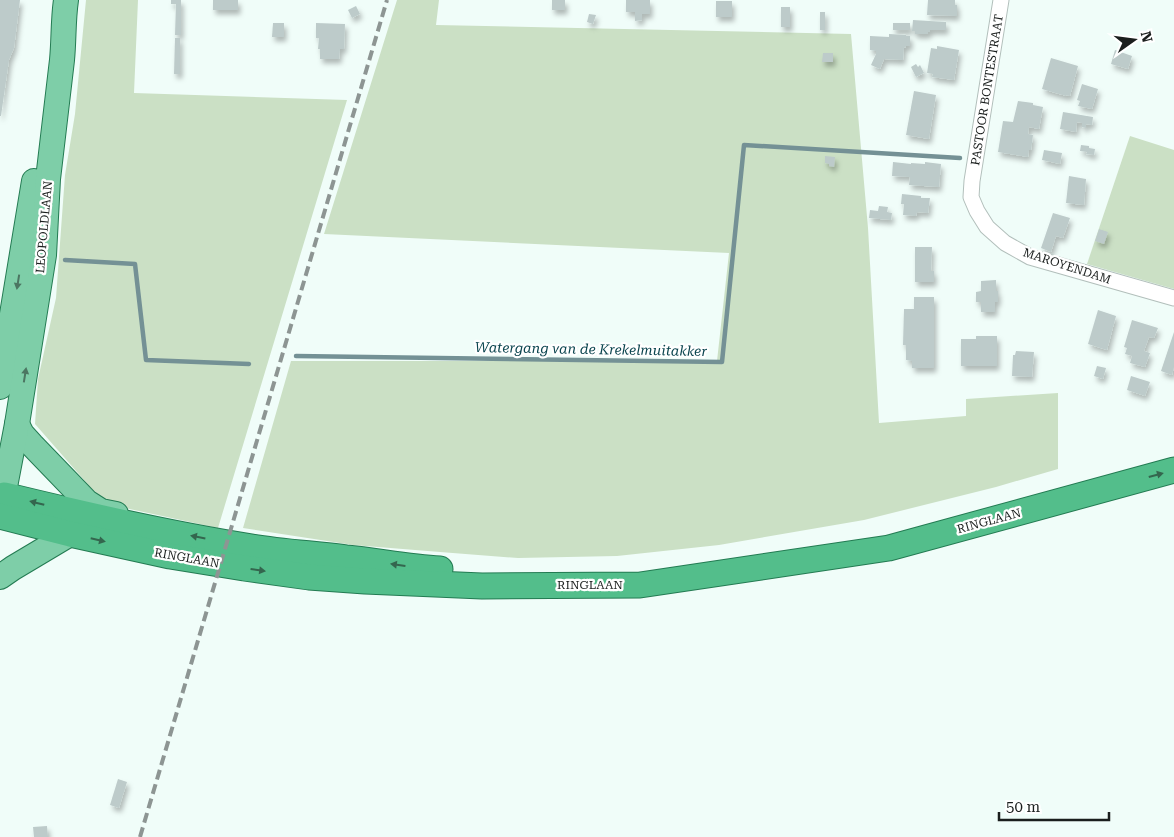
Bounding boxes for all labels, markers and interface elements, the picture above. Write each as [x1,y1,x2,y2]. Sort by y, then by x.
street label: PASTOOR BONTESTRAAT [968,13,1006,167]
north arrow [1109,15,1159,65]
text: N [1138,30,1156,44]
street label: LEOPOLDLAAN [33,180,55,274]
street label: MAROYENDAM [1021,245,1113,287]
one-way arrow [13,275,21,291]
water label: Watergang van de Krekelmuitakker [475,339,707,359]
one-way arrow [21,367,29,383]
one-way arrow [1148,471,1163,479]
one-way arrow [29,499,45,507]
street label: RINGLAAN [955,506,1023,536]
one-way arrow [190,533,205,541]
one-way arrow [91,536,106,544]
street label: RINGLAAN [153,545,221,571]
one-way arrow [390,560,406,568]
one-way arrow [250,566,266,574]
street label: RINGLAAN [557,578,623,592]
scale bar [999,790,1109,822]
text: 50 m [1006,798,1041,816]

